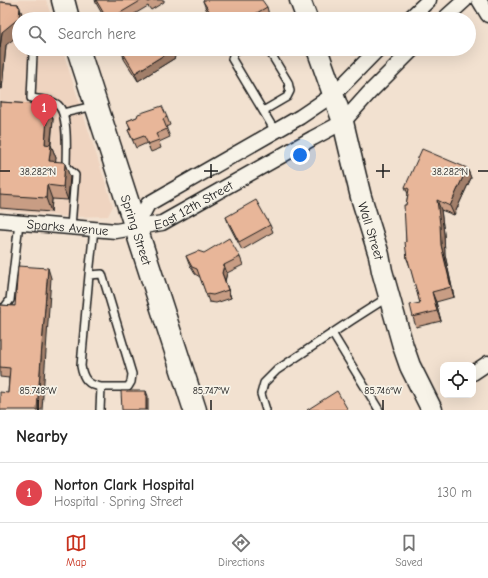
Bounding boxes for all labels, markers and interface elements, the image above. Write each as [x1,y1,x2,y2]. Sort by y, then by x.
search box [12,12,476,56]
icon: search [26,23,48,45]
text: Search here [58,25,136,43]
pin: 1 [31,94,57,127]
your location [290,145,310,165]
text: 38.282°N [20,166,56,178]
text: 38.282°N [432,166,468,178]
street label: East 12th Street [153,177,236,232]
street label: Spring Street [118,193,155,268]
street label: Wall Street [355,200,387,262]
street label: Sparks Avenue [26,216,110,238]
map controls [440,362,476,398]
button: locate [440,362,476,398]
text: 85.748°W [19,385,57,397]
text: 85.747°W [193,385,230,397]
text: 85.746°W [364,385,402,397]
text: Nearby [16,427,67,446]
text: Norton Clark Hospital [54,476,194,494]
text: 1 [26,485,32,500]
text: 130 m [437,485,472,500]
text: Hospital · Spring Street [54,494,182,509]
tab: Map [65,532,87,569]
tab: Directions [218,532,265,569]
tab: Saved [395,532,423,569]

